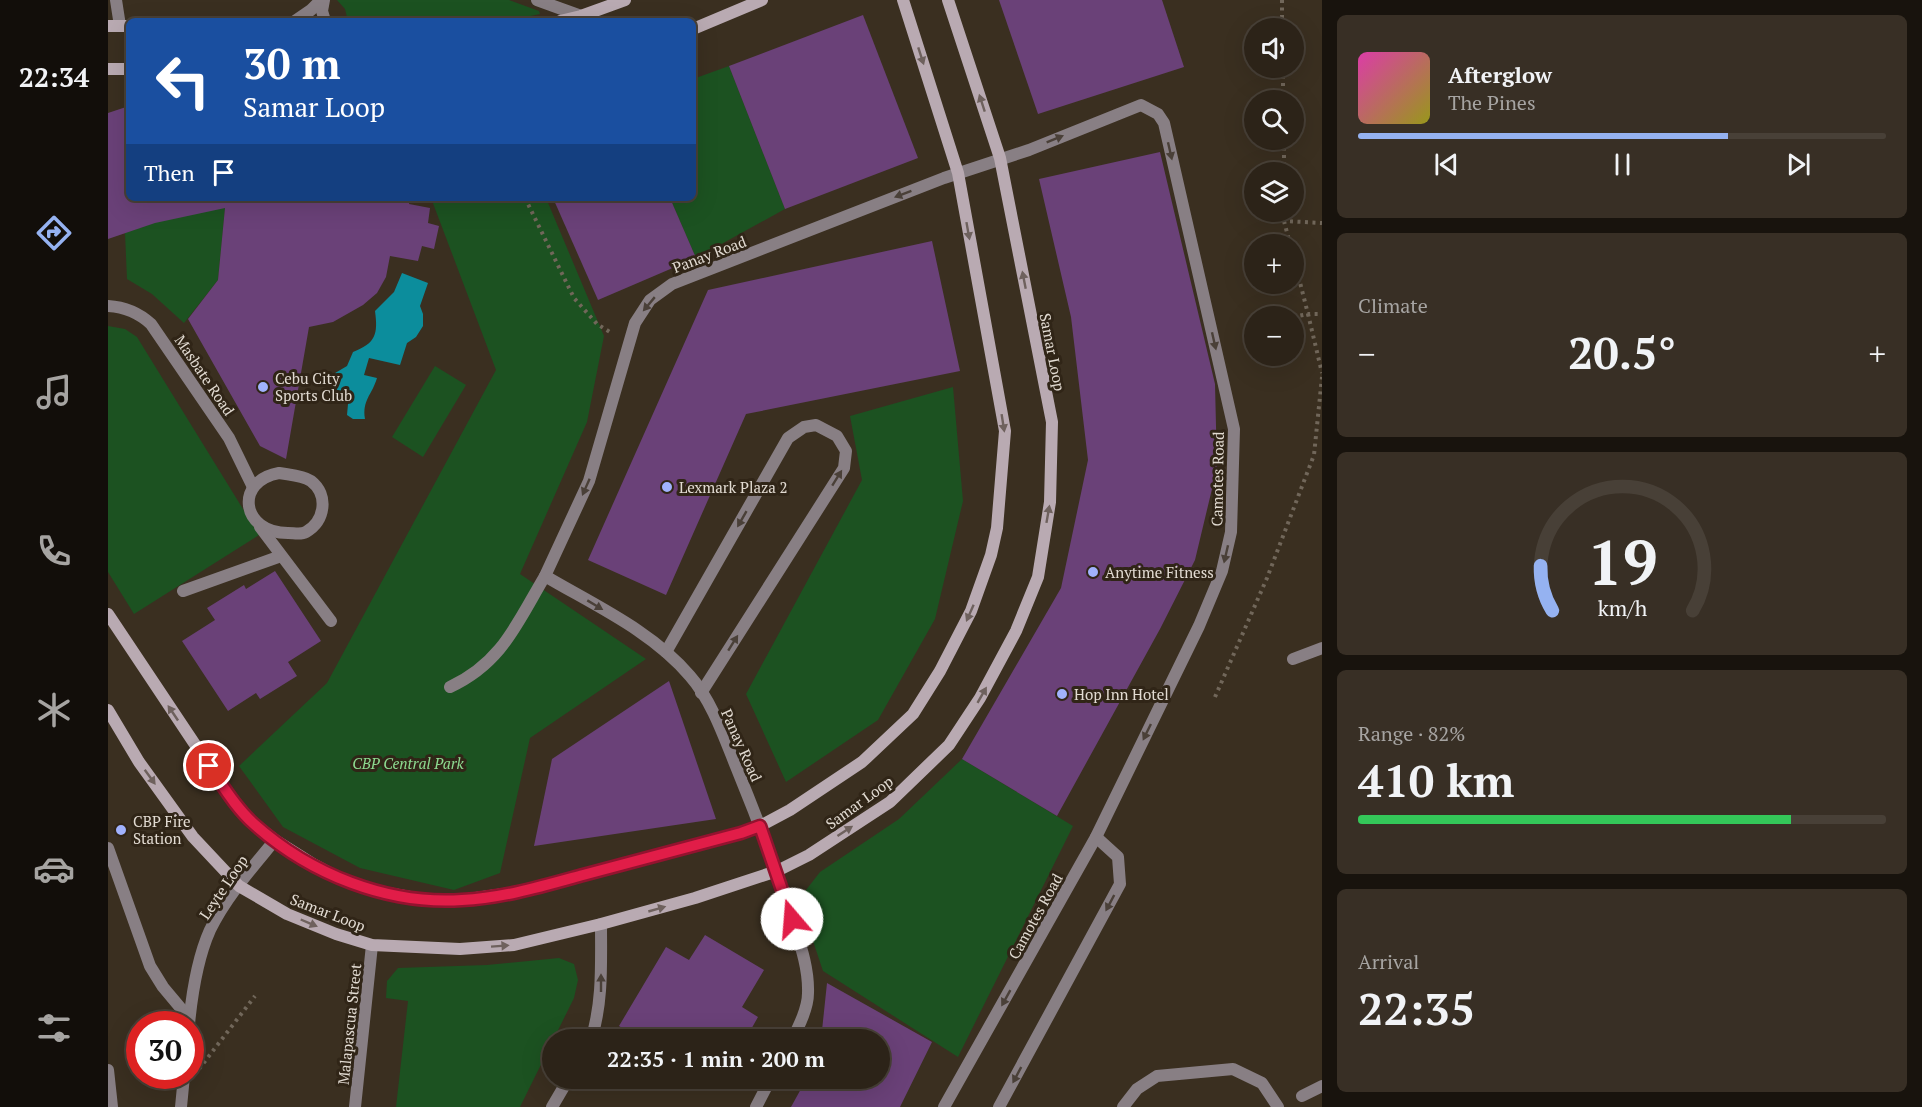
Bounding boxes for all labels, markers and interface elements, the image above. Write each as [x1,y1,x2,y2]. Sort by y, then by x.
map controls [1244,18,1304,366]
button: sound [1244,18,1304,78]
text: 30 m [243,35,341,91]
icon: left [144,42,222,120]
one-way arrow [916,47,926,65]
text: 22:34 [19,59,89,95]
text: Afterglow [1448,60,1552,89]
text: Samar Loop [243,89,385,125]
text: The Pines [1448,89,1536,116]
button: search [1244,90,1304,150]
one-way arrow [976,94,986,112]
one-way arrow [1046,134,1064,144]
one-way arrow [1166,142,1176,160]
icon: previous [1430,148,1463,181]
icon: pause [1606,148,1639,181]
icon: next [1782,148,1815,181]
icon: arrive [207,156,240,189]
text: Then [144,158,195,187]
button: layers [1244,162,1304,222]
one-way arrow [894,189,912,199]
icon: directions [33,212,75,254]
one-way arrow [964,221,973,240]
street label: Panay Road [669,231,749,277]
button: + [1244,234,1304,294]
one-way arrow [1019,270,1028,289]
text: Climate [1358,292,1428,319]
one-way arrow [642,296,655,312]
button: − [1244,306,1304,366]
street label: Samar Loop [1036,311,1070,393]
text: 20.5° [1568,322,1676,382]
street label: Masbate Road [171,331,239,419]
one-way arrow [1210,332,1219,351]
text: − [1358,332,1376,375]
text: + [1868,332,1886,375]
place label: Cebu City Sports Club [275,368,352,405]
icon: music [33,371,75,413]
marker: Cebu City Sports Club [256,380,270,394]
one-way arrow [998,413,1007,432]
street label: Camotes Road [1206,431,1228,527]
one-way arrow [831,471,843,487]
place label: Lexmark Plaza 2 [679,477,788,497]
one-way arrow [582,478,591,495]
marker: Lexmark Plaza 2 [660,480,674,494]
one-way arrow [1044,504,1053,523]
one-way arrow [737,511,747,528]
text: 19 [1587,520,1657,603]
icon: phone [33,530,75,572]
one-way arrow [1221,545,1231,563]
place label: Anytime Fitness [1105,562,1214,582]
marker: Anytime Fitness [1086,565,1100,579]
text: km/h [1597,594,1647,622]
one-way arrow [587,600,603,611]
one-way arrow [965,604,975,622]
one-way arrow [727,635,738,651]
place label: Hop Inn Hotel [1074,684,1169,704]
one-way arrow [976,687,987,703]
marker: Hop Inn Hotel [1055,687,1069,701]
icon: climate [33,689,75,731]
one-way arrow [168,705,179,721]
street label: Panay Road [717,705,767,785]
text: Range · 82% [1358,720,1465,747]
one-way arrow [1143,723,1152,740]
pin [183,740,234,791]
icon: arrive [192,749,225,782]
text: 410 km [1358,750,1514,810]
park label: CBP Central Park [352,753,465,773]
one-way arrow [144,769,156,785]
street label: Samar Loop [821,771,897,833]
place label: CBP Fire Station [133,811,190,848]
marker: CBP Fire Station [114,823,128,837]
one-way arrow [837,825,853,837]
icon: car [33,848,75,890]
street label: Leyte Loop [194,851,252,923]
street label: Camotes Road [1003,870,1067,962]
position arrow [760,887,824,951]
street label: Samar Loop [288,889,368,935]
one-way arrow [1105,895,1115,912]
one-way arrow [648,903,667,913]
one-way arrow [300,919,318,928]
one-way arrow [490,941,509,951]
text: Arrival [1358,948,1419,975]
street label: Malapascua Street [333,962,365,1086]
one-way arrow [596,973,606,992]
text: 22:35 [1358,978,1475,1038]
one-way arrow [1000,990,1011,1006]
icon: filters [33,1007,75,1049]
speed limit sign: 30 [126,1011,204,1089]
text: 22:35 · 1 min · 200 m [607,1044,825,1073]
one-way arrow [1012,1067,1022,1084]

